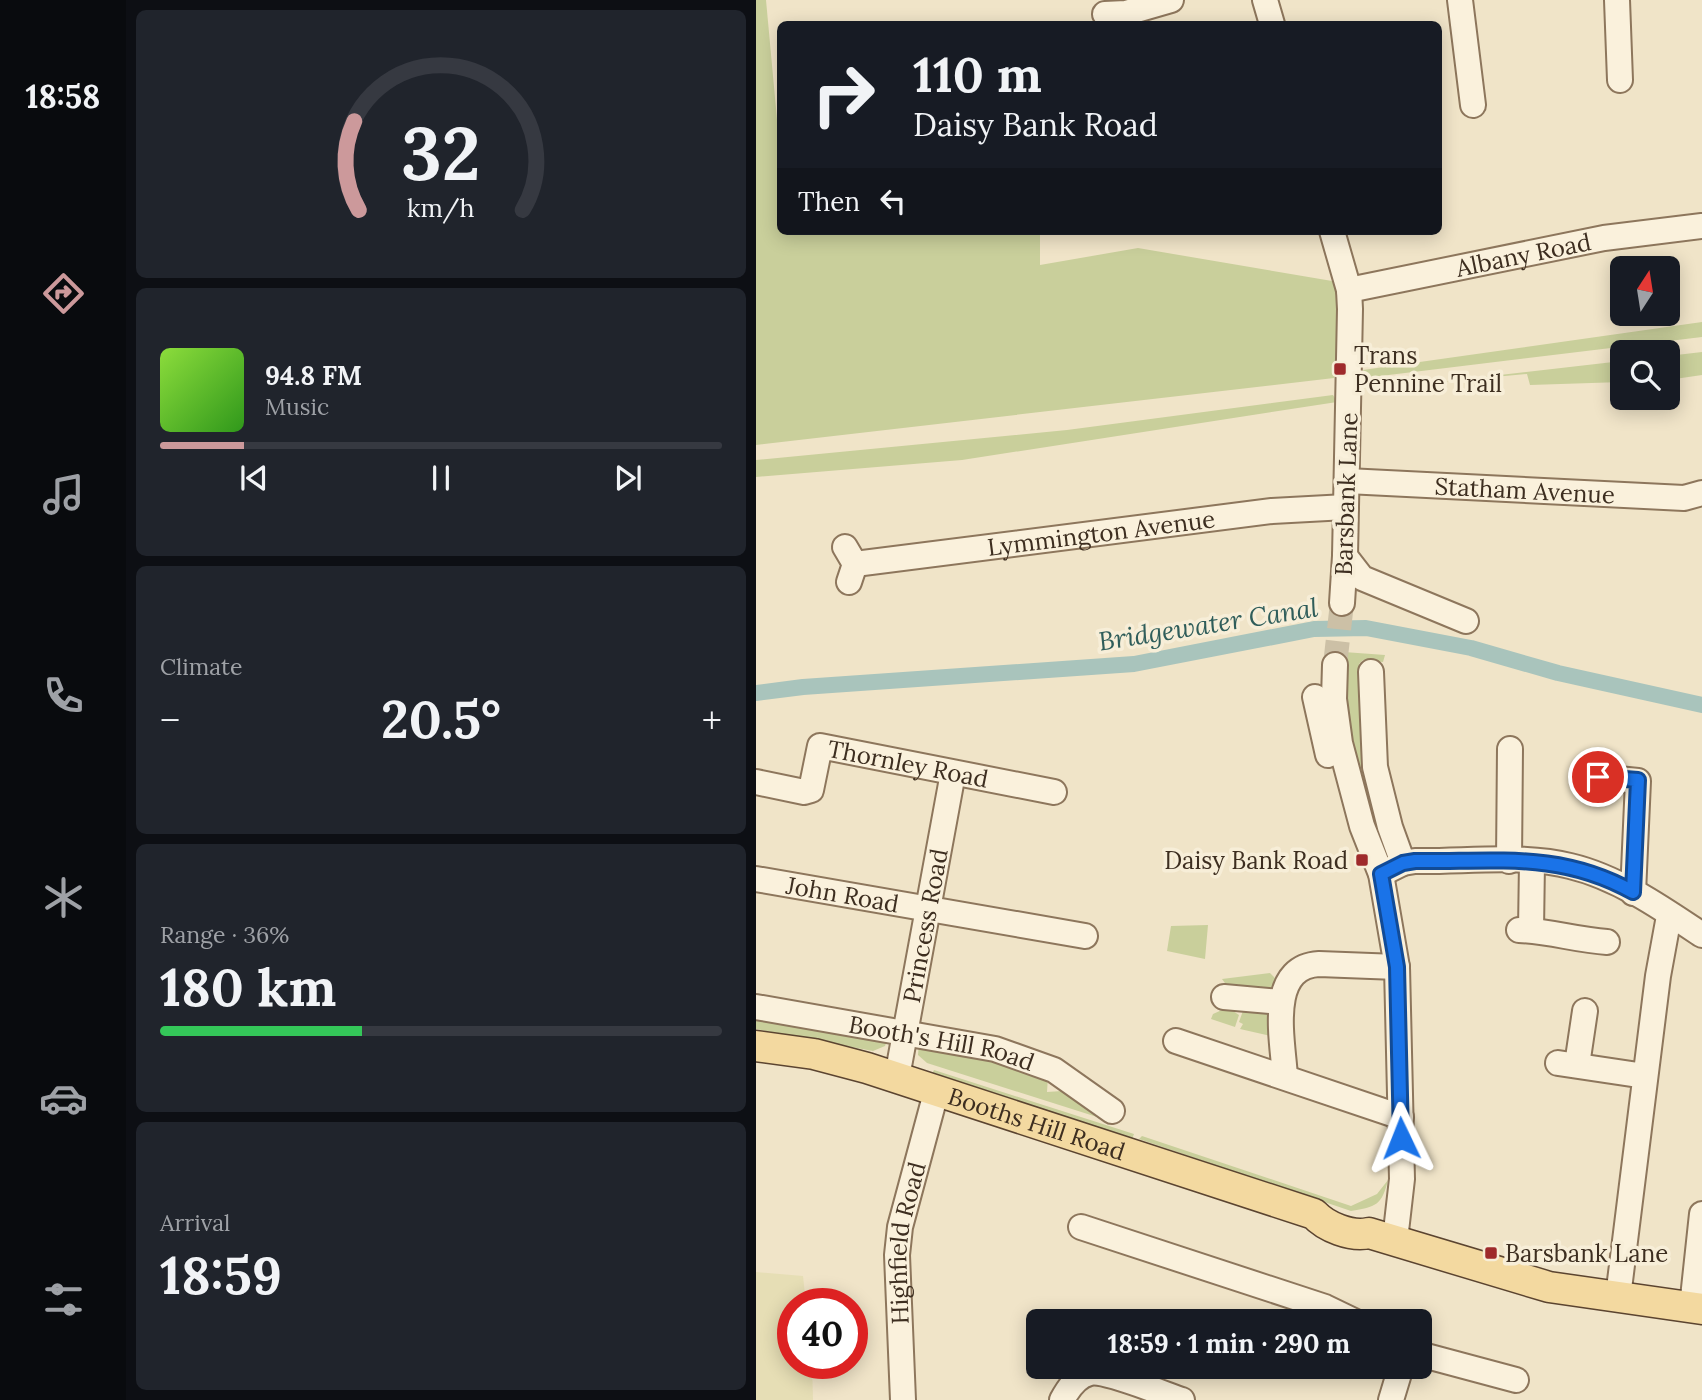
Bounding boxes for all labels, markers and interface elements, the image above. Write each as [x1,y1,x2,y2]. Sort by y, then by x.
text: 110 m [913,43,1042,105]
icon: right [798,49,889,140]
text: 18:58 [26,76,100,117]
text: Daisy Bank Road [913,104,1158,145]
text: 32 [401,107,481,200]
icon: left [874,182,912,220]
text: Then [798,185,860,218]
text: km/h [407,192,475,224]
street label: Albany Road [1452,226,1594,284]
north arrow [1610,256,1680,326]
map controls [1610,256,1680,410]
icon: directions [39,269,88,318]
place label: Trans Pennine Trail [1354,340,1502,399]
button: search [1610,340,1680,410]
text: 94.8 FM [265,359,362,392]
marker: Trans Pennine Trail [1332,361,1348,377]
text: Music [265,392,329,421]
street label: Barsbank Lane [1328,412,1364,576]
icon: previous [235,459,273,497]
icon: pause [422,459,460,497]
icon: next [609,459,647,497]
icon: music [39,470,88,519]
street label: Statham Avenue [1434,470,1616,510]
street label: Lymmington Avenue [985,503,1217,563]
water label: Bridgewater Canal [1096,590,1321,658]
text: Climate [160,652,242,681]
icon: phone [39,671,88,720]
text: 20.5° [381,686,501,752]
text: − [160,696,180,744]
text: + [702,696,722,744]
street label: Thornley Road [825,732,991,794]
pin [1568,747,1628,807]
icon: arrive [1579,758,1617,796]
place label: Daisy Bank Road [1164,845,1348,876]
street label: Princess Road [896,846,954,1005]
marker: Daisy Bank Road [1354,852,1370,868]
street label: John Road [783,869,901,919]
icon: climate [39,873,88,922]
text: Range · 36% [160,920,289,949]
text: 180 km [160,954,336,1020]
street label: Booth's Hill Road [846,1008,1039,1077]
icon: car [39,1074,88,1123]
street label: Booths Hill Road [944,1080,1129,1167]
position arrow [1364,1101,1438,1175]
street label: Highfield Road [882,1158,932,1325]
text: Arrival [160,1208,230,1237]
place label: Barsbank Lane [1505,1238,1668,1269]
text: 18:59 [160,1242,282,1308]
marker: Barsbank Lane [1483,1245,1499,1261]
icon: filters [39,1275,88,1324]
speed limit sign: 40 [777,1288,868,1379]
text: 18:59 · 1 min · 290 m [1108,1327,1350,1360]

